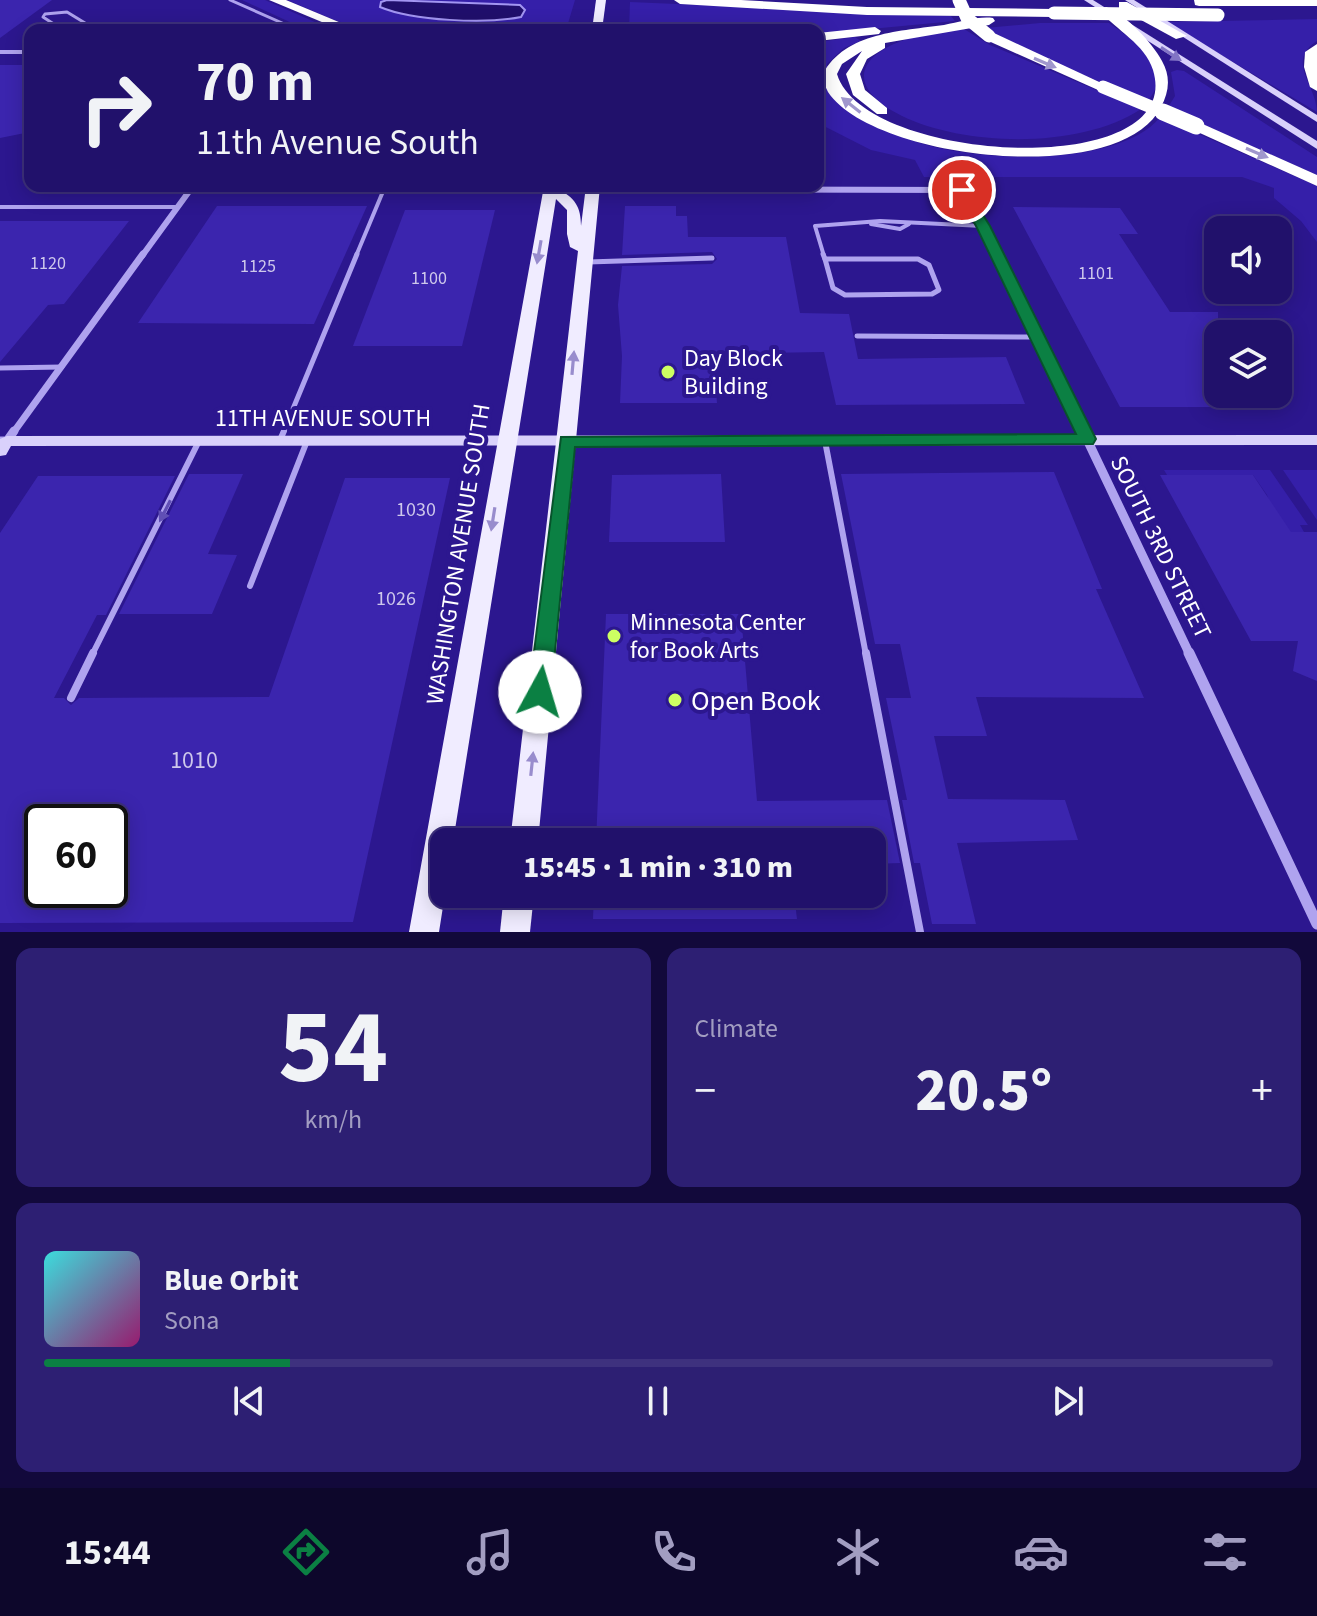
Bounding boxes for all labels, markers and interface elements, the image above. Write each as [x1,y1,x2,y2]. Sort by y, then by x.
text: 70 m [196,43,314,122]
one-way arrow [1161,46,1182,61]
icon: right [64,56,168,160]
one-way arrow [1033,56,1057,69]
one-way arrow [841,98,862,114]
text: 11th Avenue South [196,117,479,168]
one-way arrow [1245,146,1269,159]
pin [928,156,996,224]
icon: arrive [940,168,984,212]
map controls [1204,216,1292,408]
button: sound [1204,216,1292,304]
one-way arrow [533,240,545,265]
house number: 1120 [30,251,66,276]
house number: 1125 [240,254,276,279]
house number: 1101 [1078,261,1114,286]
house number: 1100 [411,266,447,291]
button: layers [1204,320,1292,408]
place label: Day Block Building [684,341,783,404]
one-way arrow [567,350,580,375]
marker: Day Block Building [659,363,677,381]
street label: 11TH AVENUE SOUTH [215,401,431,436]
street label: WASHINGTON AVENUE SOUTH [417,401,500,707]
street label: SOUTH 3RD STREET [1101,450,1220,645]
house number: 1030 [396,496,436,524]
one-way arrow [158,499,171,522]
one-way arrow [487,507,499,532]
house number: 1026 [376,585,416,613]
place label: Minnesota Center for Book Arts [630,605,806,668]
marker: Minnesota Center for Book Arts [605,627,623,645]
position arrow [498,650,582,734]
place label: Open Book [691,681,821,721]
marker: Open Book [666,691,684,709]
house number: 1010 [170,743,218,778]
one-way arrow [526,752,539,777]
speed limit sign: 60 [24,804,128,908]
text: 15:45 · 1 min · 310 m [523,846,793,889]
text: 54 [278,975,388,1123]
text: Climate [695,1010,778,1047]
text: 20.5° [915,1049,1052,1134]
text: − [695,1060,716,1123]
text: + [1251,1060,1273,1123]
text: km/h [304,1101,362,1138]
text: Blue Orbit [164,1259,299,1302]
text: Sona [164,1302,219,1339]
icon: previous [227,1379,271,1423]
icon: pause [636,1379,680,1423]
icon: next [1046,1379,1090,1423]
icon: directions [278,1524,334,1580]
icon: music [462,1524,518,1580]
icon: phone [646,1524,702,1580]
icon: climate [830,1524,886,1580]
icon: car [1013,1524,1069,1580]
icon: filters [1197,1524,1253,1580]
text: 15:44 [64,1527,151,1578]

